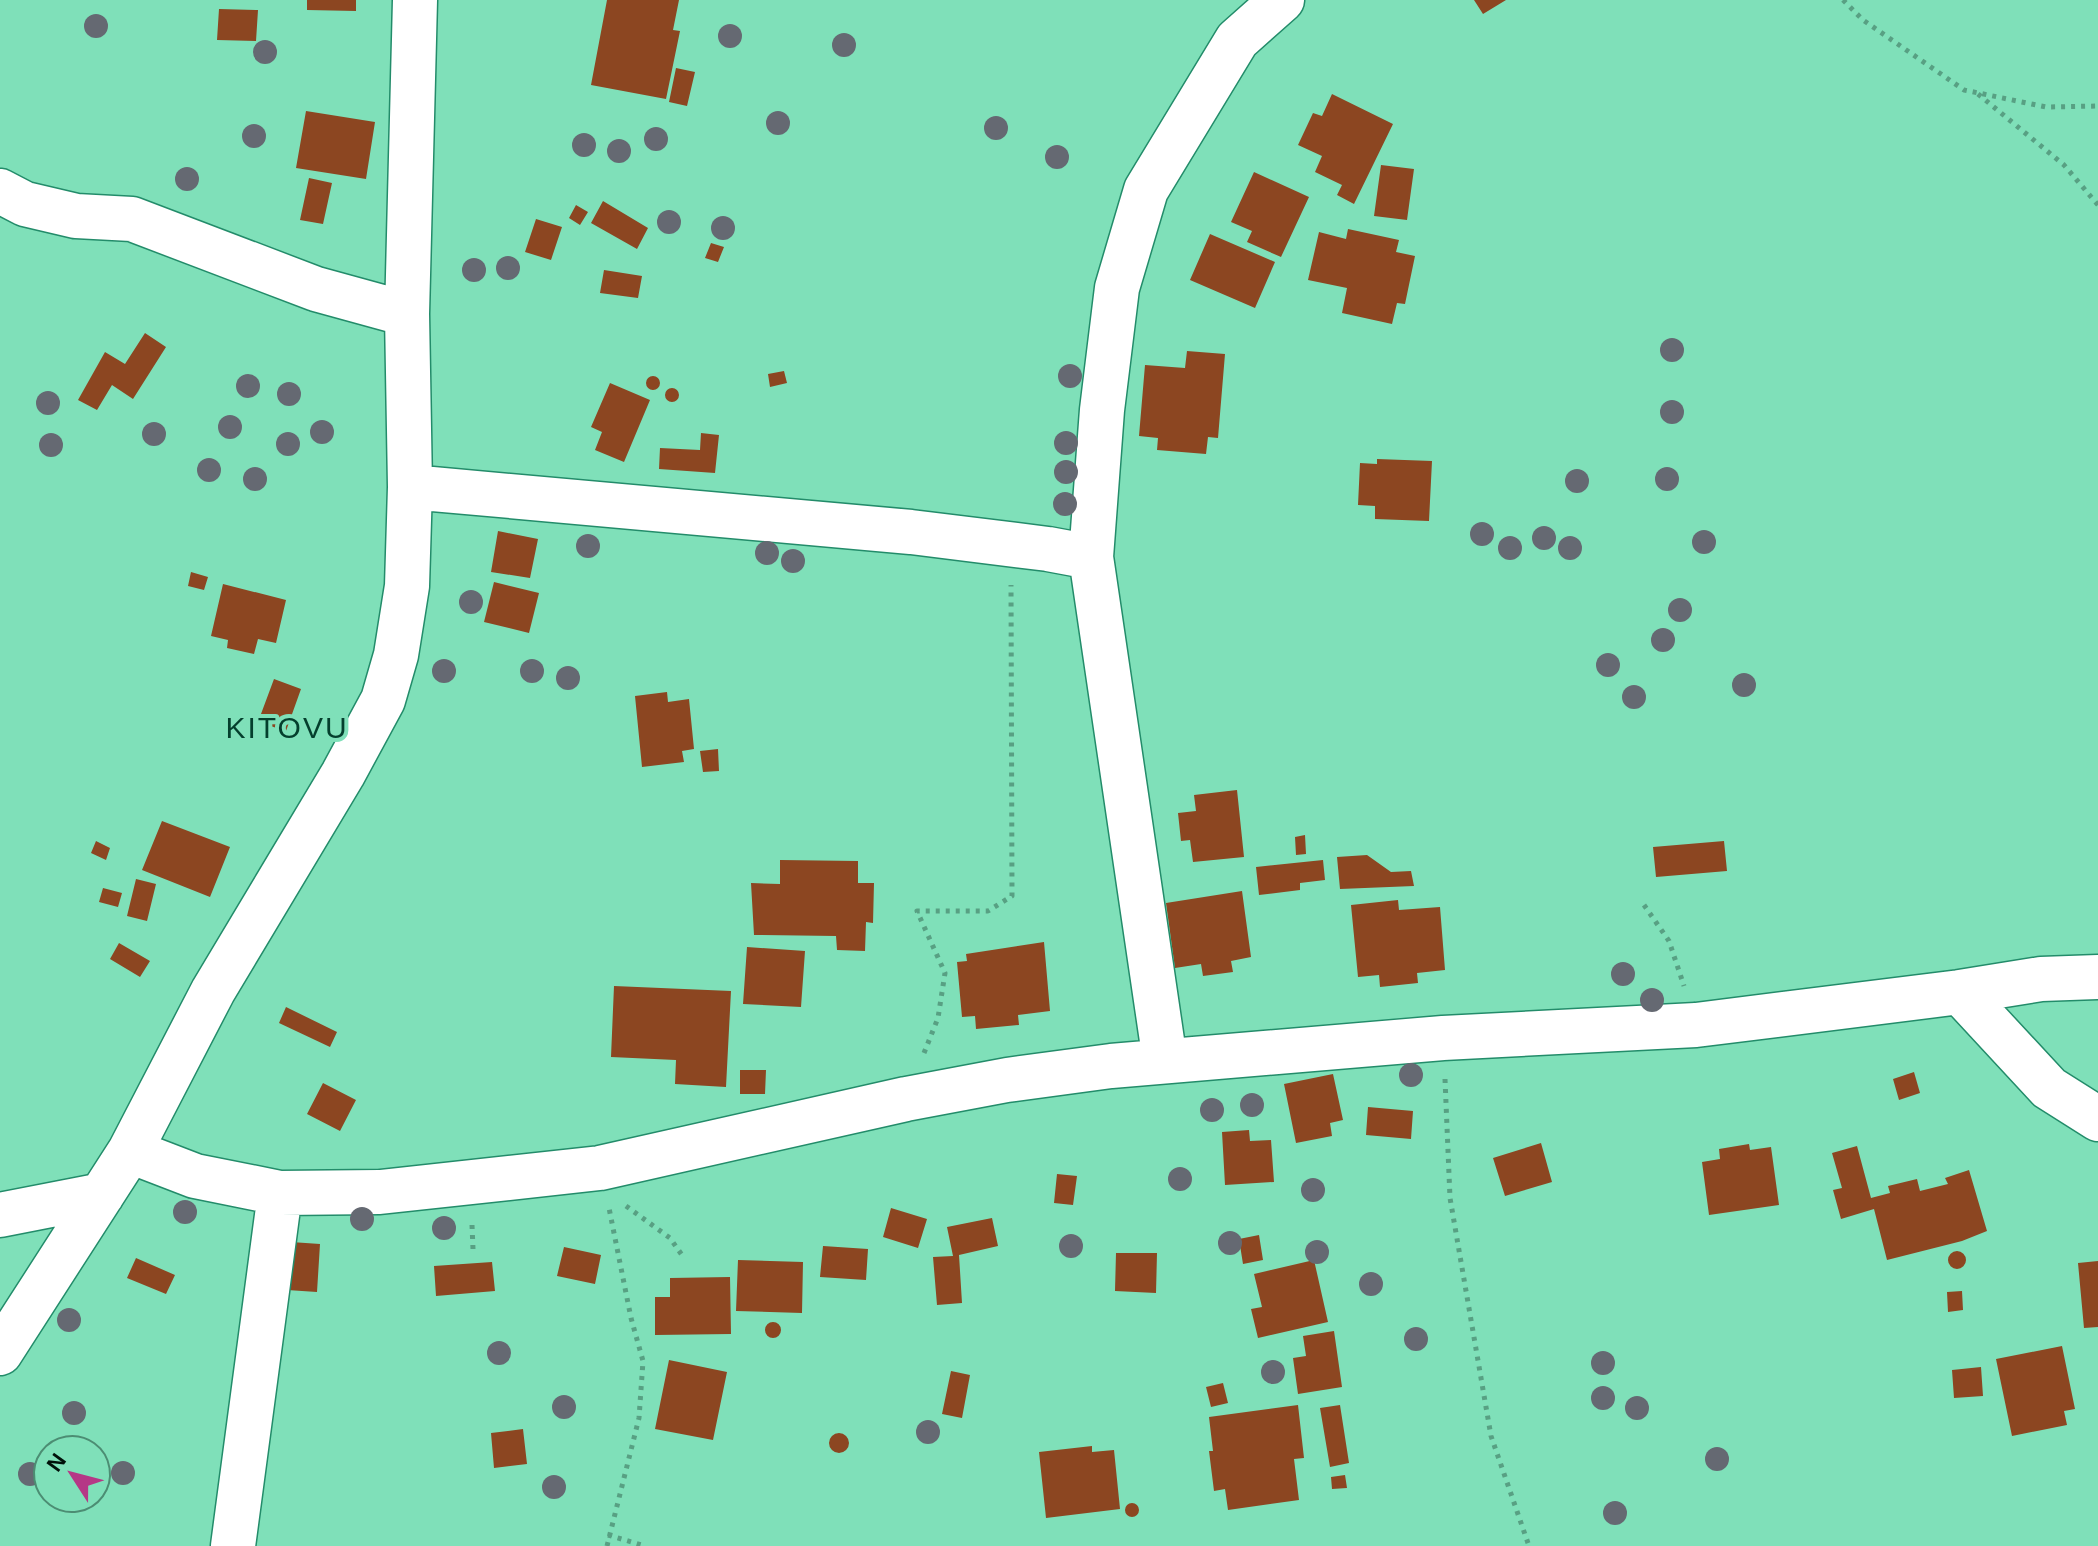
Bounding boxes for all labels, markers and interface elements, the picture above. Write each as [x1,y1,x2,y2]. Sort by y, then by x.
district label: KITOVU [225,711,349,744]
north arrow [32,1434,112,1514]
text: N [41,1449,71,1476]

